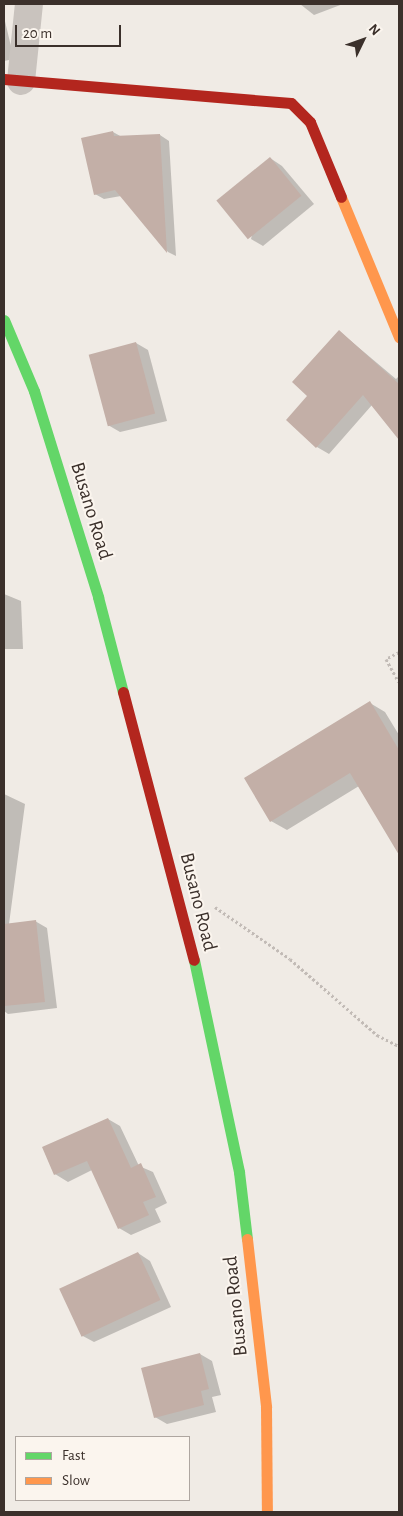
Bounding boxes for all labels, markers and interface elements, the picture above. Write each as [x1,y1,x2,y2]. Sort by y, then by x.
scale bar [18,15,124,47]
north arrow [338,15,388,65]
text: N [366,22,383,38]
text: 20 m [23,26,52,41]
street label: Busano Road [65,459,117,563]
street label: Busano Road [174,850,222,954]
street label: Busano Road [219,1255,253,1357]
legend [15,1436,190,1501]
text: Fast [62,1448,85,1463]
text: Slow [62,1473,90,1488]

